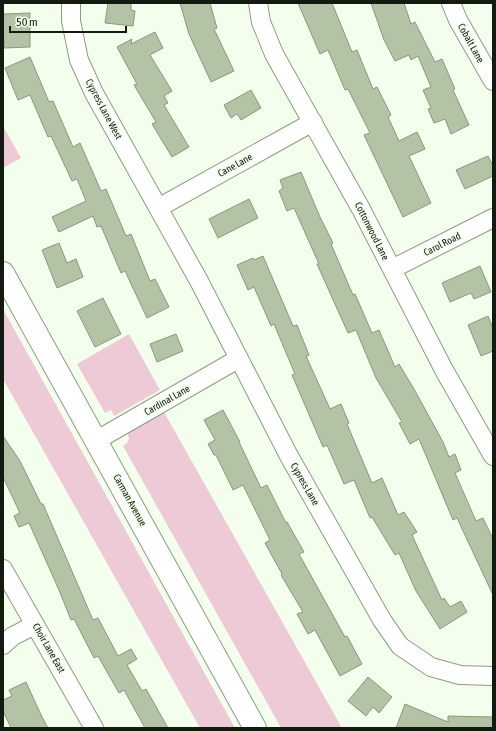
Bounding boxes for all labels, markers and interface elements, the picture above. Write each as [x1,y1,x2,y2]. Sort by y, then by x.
scale bar [10,8,126,34]
text: 50 m [16,15,38,29]
street label: Cobalt Lane [456,21,487,65]
street label: Cypress Lane West [84,77,125,141]
street label: Cane Lane [216,151,255,179]
street label: Cottonwood Lane [353,200,392,262]
street label: Carol Road [422,230,463,258]
street label: Cardinal Lane [142,382,192,417]
street label: Cypress Lane [288,461,322,508]
street label: Carman Avenue [111,472,149,528]
street label: Choir Lane East [30,621,68,675]

